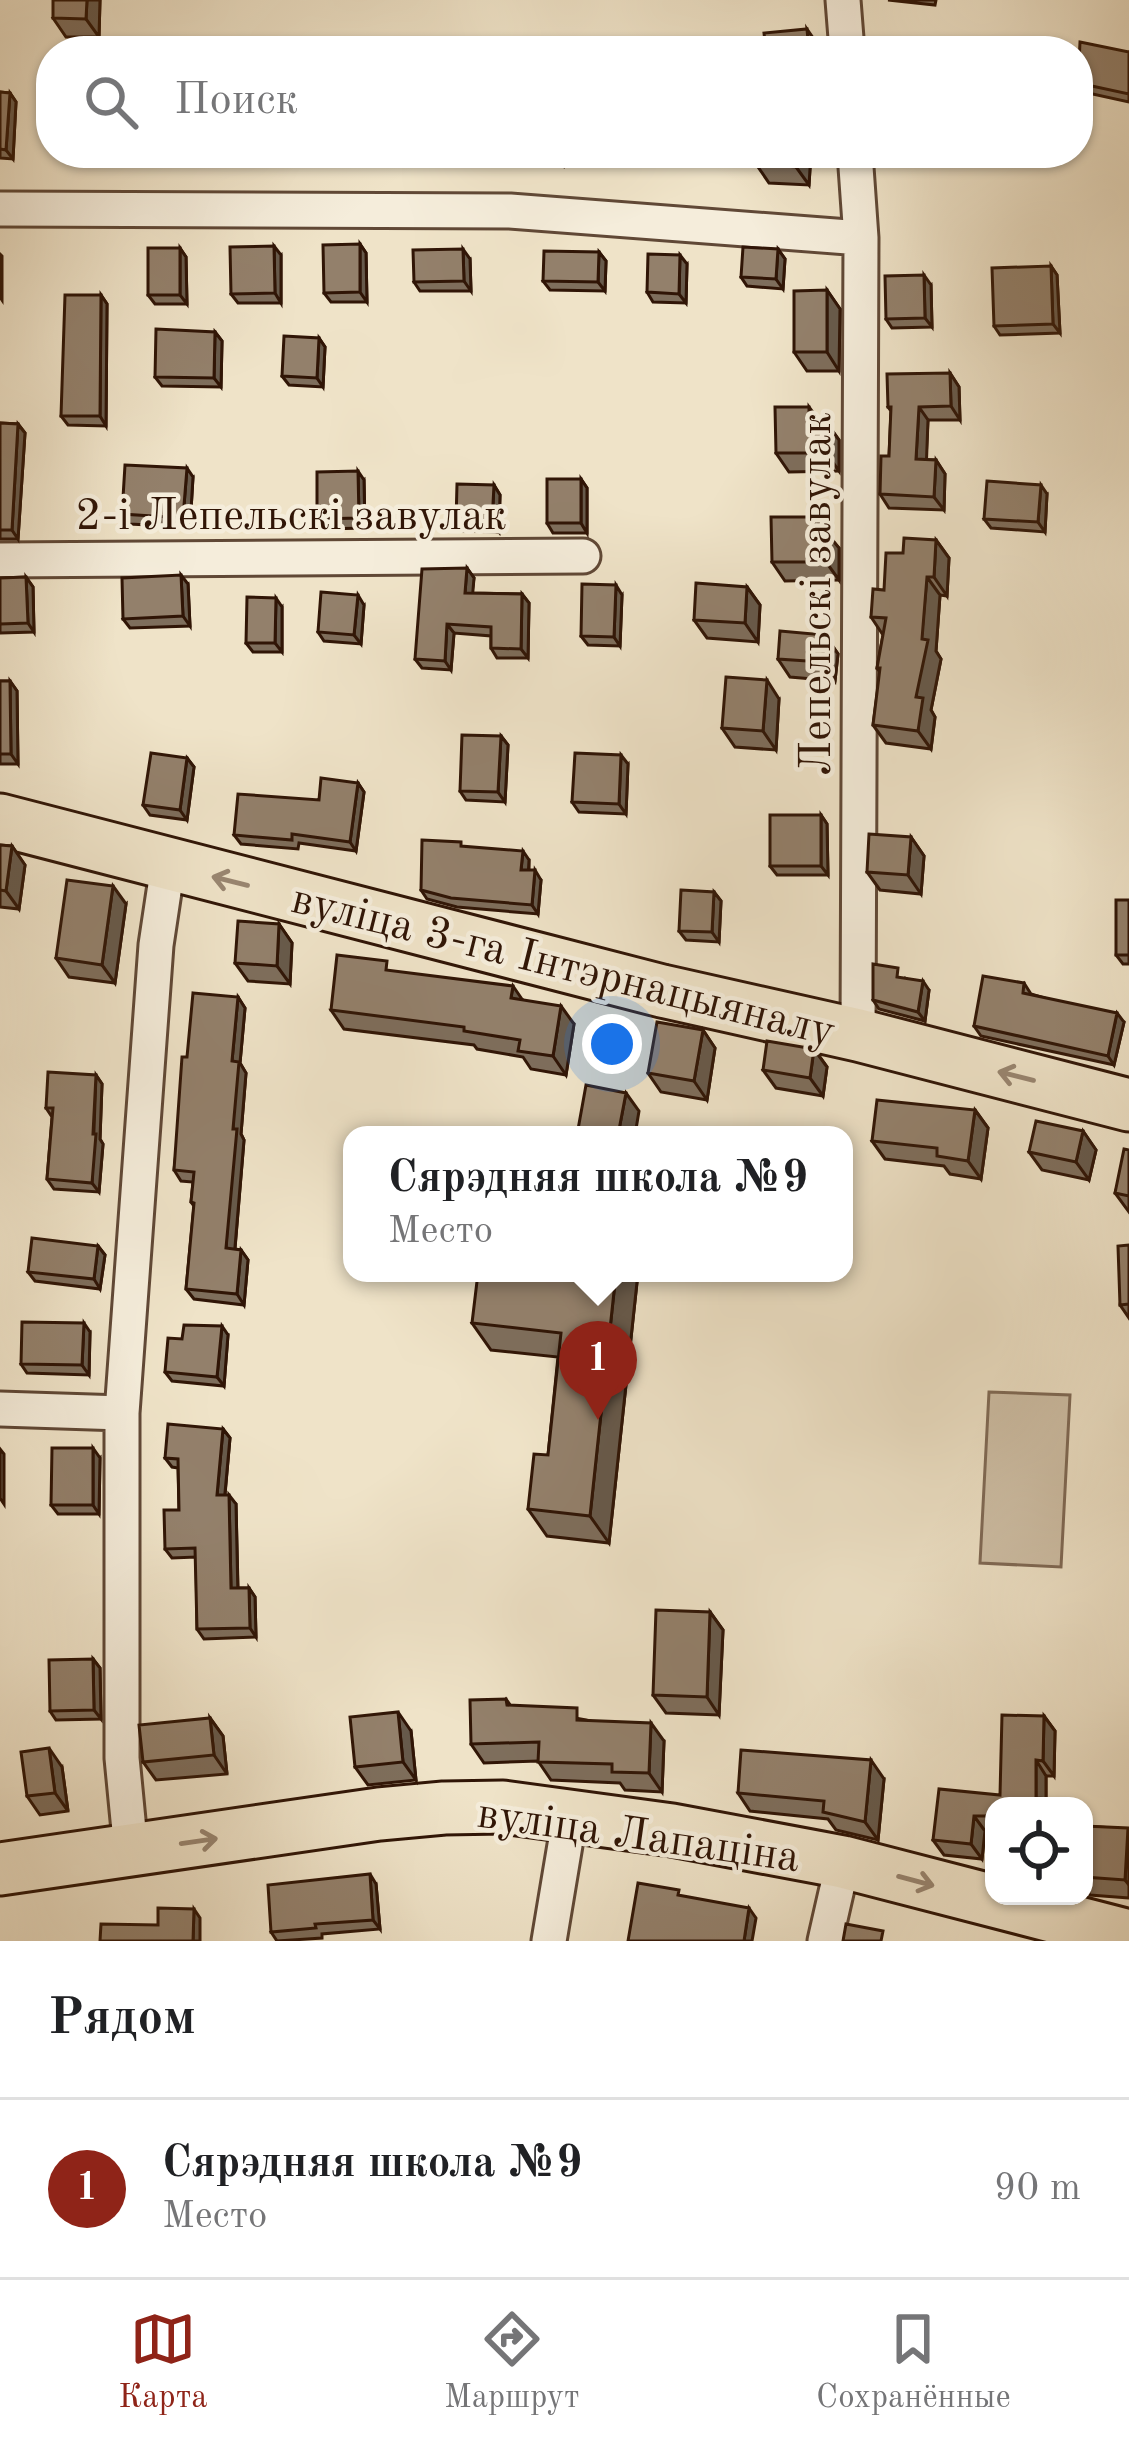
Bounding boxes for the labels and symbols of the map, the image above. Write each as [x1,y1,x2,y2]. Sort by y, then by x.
street label: Лепельскі завулак [796,412,841,776]
street label: 2-і Лепельскі завулак [75,495,507,540]
one-way arrow [211,869,249,891]
street label: вуліца 3-га Інтэрнацыяналу [287,878,839,1057]
your location [582,1014,642,1074]
one-way arrow [997,1064,1035,1086]
pin: 1 [559,1321,637,1420]
street label: вуліца Лапаціна [474,1793,802,1882]
one-way arrow [179,1829,218,1852]
one-way arrow [896,1871,934,1893]

